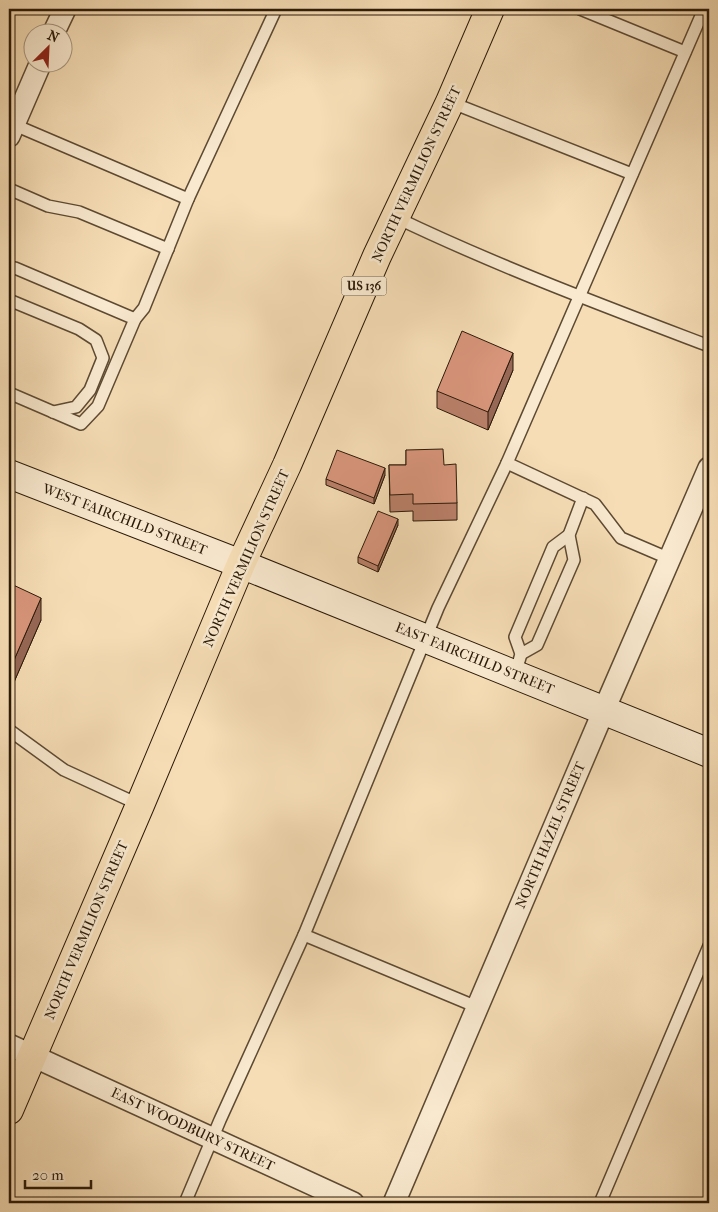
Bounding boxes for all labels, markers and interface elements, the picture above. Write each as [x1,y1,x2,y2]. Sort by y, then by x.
north arrow [22,22,72,72]
text: N [45,27,62,47]
street label: NORTH VERMILION STREET [368,83,465,265]
road number: US 136 [342,276,386,296]
street label: NORTH VERMILION STREET [200,466,294,650]
street label: WEST FAIRCHILD STREET [39,480,210,559]
street label: EAST FAIRCHILD STREET [393,619,557,698]
street label: NORTH HAZEL STREET [512,759,589,911]
street label: NORTH VERMILION STREET [41,838,132,1022]
street label: EAST WOODBURY STREET [108,1084,278,1175]
scale bar [25,1157,91,1189]
text: 20 m [32,1166,64,1184]

